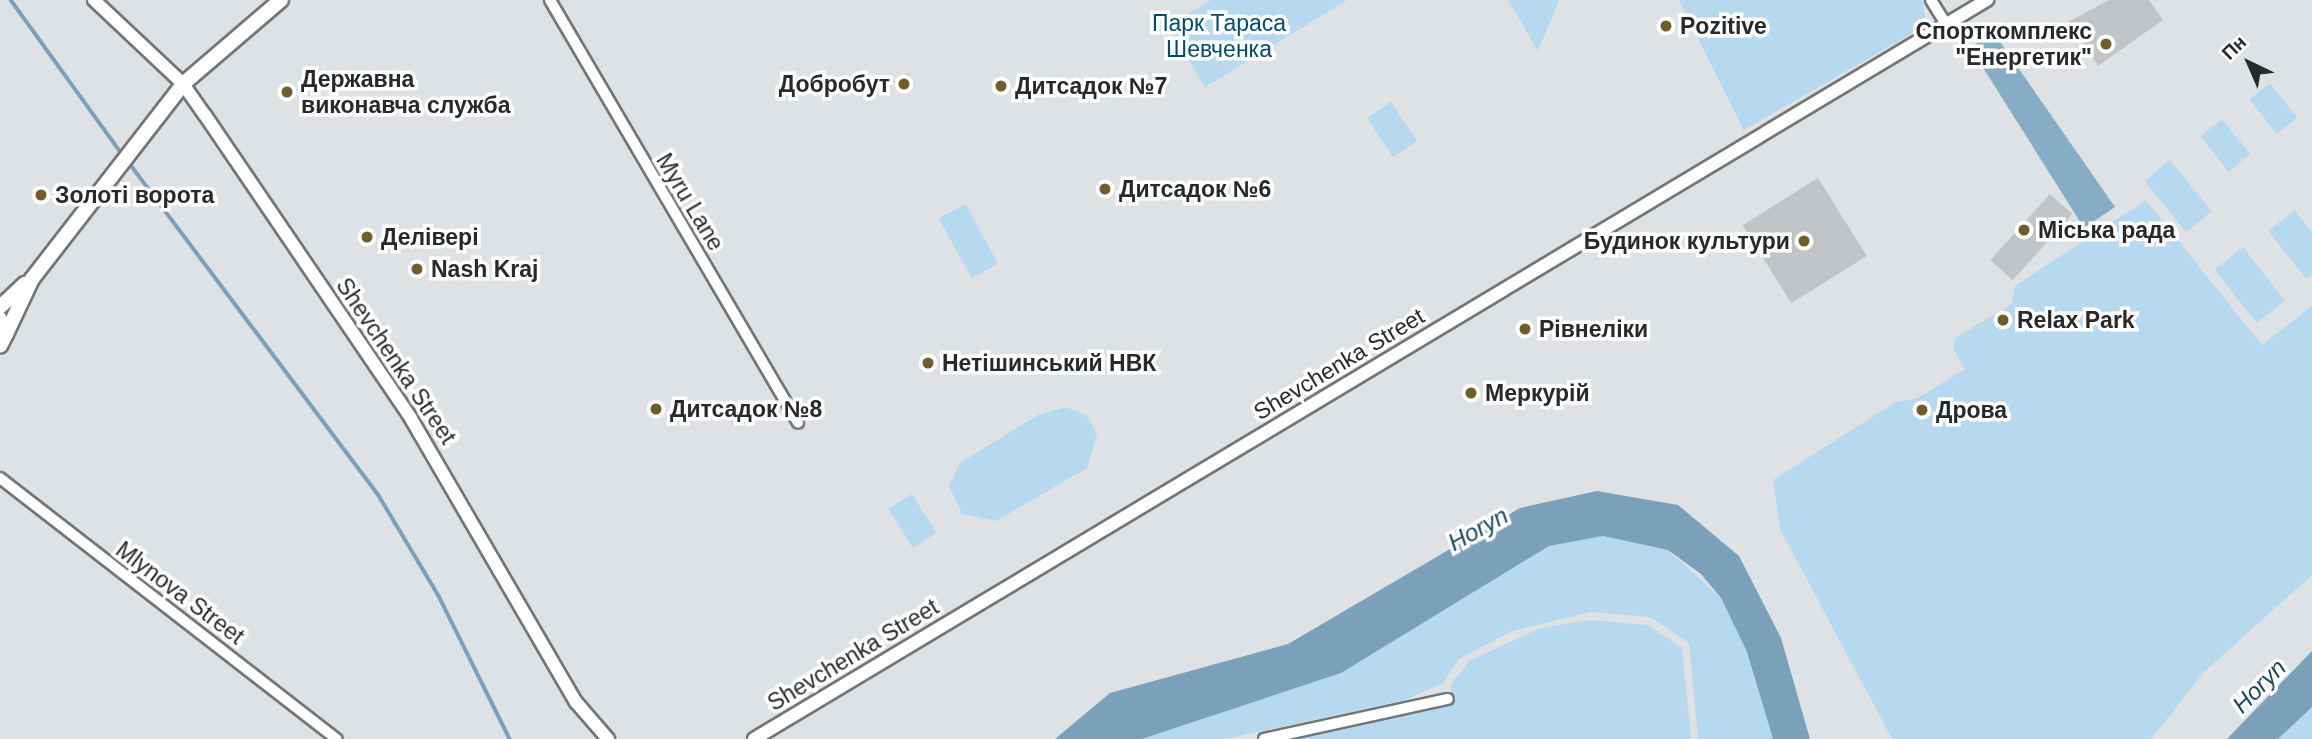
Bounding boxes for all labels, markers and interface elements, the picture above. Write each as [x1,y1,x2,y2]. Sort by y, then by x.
park label: Парк Тараса Шевченка [1152,9,1286,63]
place label: Pozitive [1680,12,1767,40]
place label: Спорткомплекс "Енергетик" [1915,17,2092,71]
marker: Pozitive [1658,18,1674,34]
north arrow [2214,28,2284,98]
text: Пн [2218,31,2250,64]
marker: Спорткомплекс "Енергетик" [2098,36,2114,52]
place label: Державна виконавча служба [301,65,510,119]
place label: Добробут [779,70,890,98]
place label: Дитсадок №7 [1015,72,1167,100]
marker: Добробут [896,76,912,92]
marker: Дитсадок №7 [993,78,1009,94]
marker: Державна виконавча служба [279,84,295,100]
street label: Myru Lane [650,148,730,256]
place label: Дитсадок №6 [1119,175,1271,203]
place label: Золоті ворота [55,181,214,209]
marker: Дитсадок №6 [1097,181,1113,197]
marker: Золоті ворота [33,187,49,203]
place label: Міська рада [2038,216,2175,244]
marker: Міська рада [2016,222,2032,238]
place label: Делівері [381,223,479,251]
place label: Будинок культури [1584,227,1790,255]
marker: Делівері [359,229,375,245]
marker: Будинок культури [1796,233,1812,249]
place label: Nash Kraj [431,255,538,283]
marker: Nash Kraj [409,261,425,277]
street label: Shevchenka Street [330,273,462,449]
street label: Shevchenka Street [1249,302,1429,426]
place label: Relax Park [2017,306,2135,334]
marker: Relax Park [1995,312,2011,328]
place label: Рівнеліки [1539,315,1648,343]
marker: Рівнеліки [1517,321,1533,337]
place label: Нетішинський НВК [942,349,1156,377]
marker: Нетішинський НВК [920,355,936,371]
place label: Меркурій [1485,379,1590,407]
marker: Меркурій [1463,385,1479,401]
place label: Дитсадок №8 [670,395,822,423]
place label: Дрова [1936,396,2007,424]
marker: Дитсадок №8 [648,401,664,417]
marker: Дрова [1914,402,1930,418]
water label: Horyn [1443,501,1513,557]
street label: Mlynova Street [110,536,250,650]
street label: Shevchenka Street [763,593,943,717]
water label: Horyn [2226,653,2292,719]

